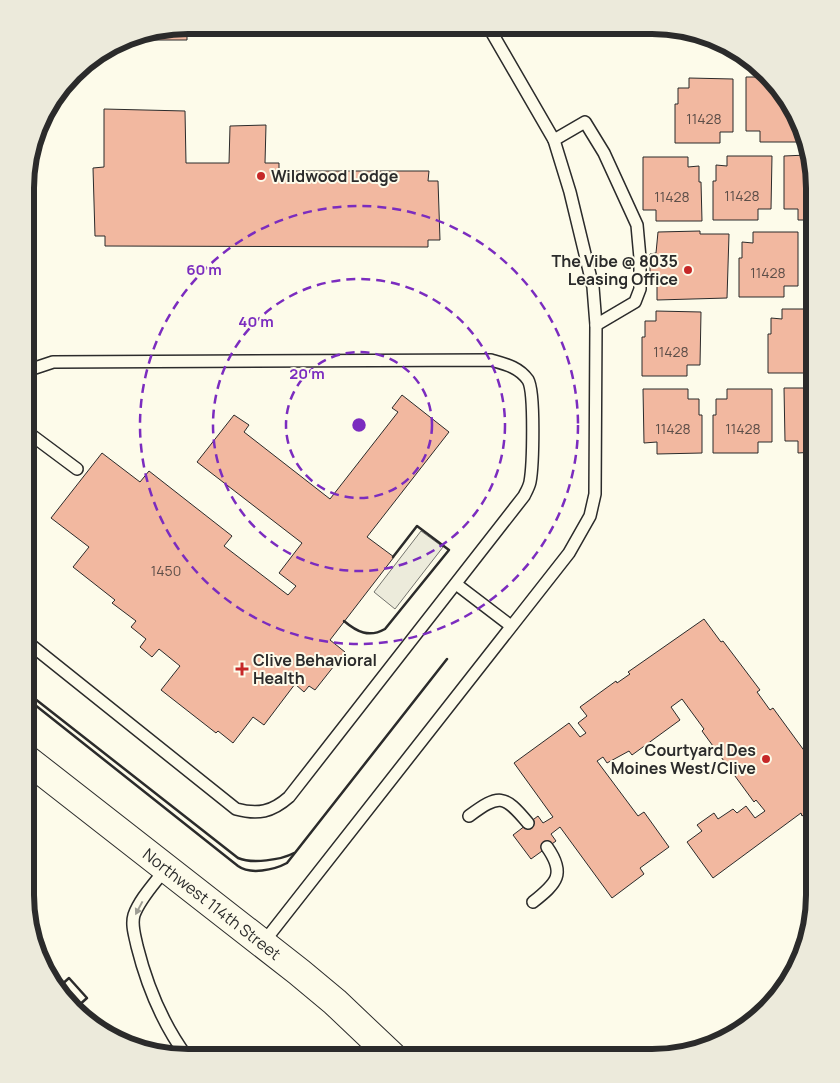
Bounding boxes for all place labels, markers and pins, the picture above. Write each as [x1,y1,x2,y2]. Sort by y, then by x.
place label: Wildwood Lodge [271,165,399,187]
marker: Wildwood Lodge [255,170,267,182]
place label: The Vibe @ 8035 Leasing Office [552,250,678,290]
marker: The Vibe @ 8035 Leasing Office [682,264,694,276]
centre of rings [350,416,368,434]
place label: Clive Behavioral Health [253,649,377,689]
marker: Clive Behavioral Health [235,662,249,676]
place label: Courtyard Des Moines West/Clive [611,739,756,779]
marker: Courtyard Des Moines West/Clive [760,753,772,765]

